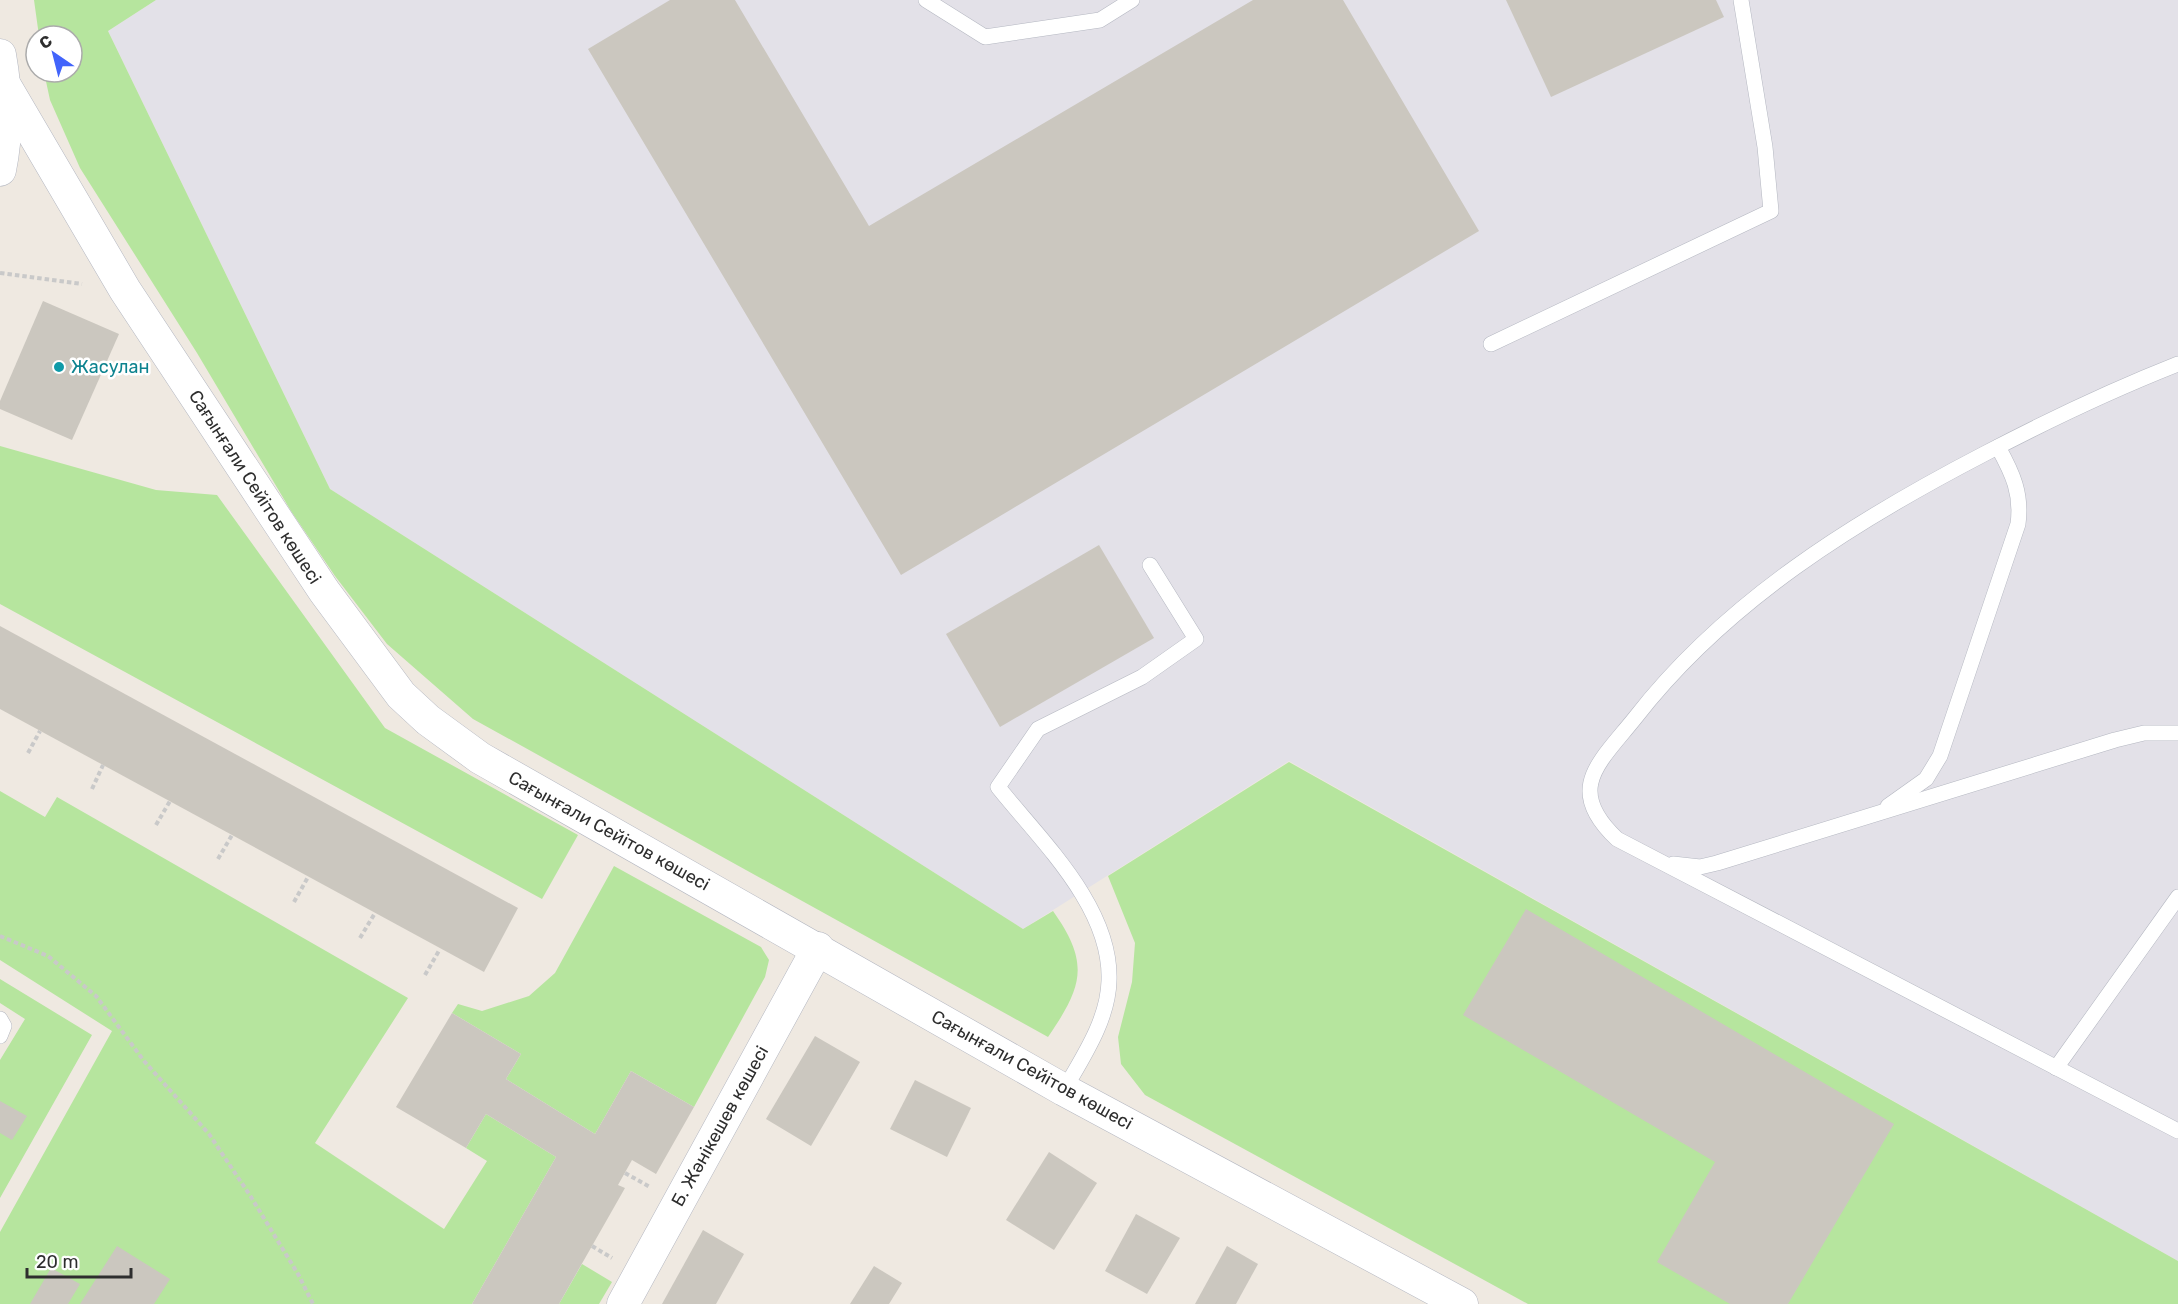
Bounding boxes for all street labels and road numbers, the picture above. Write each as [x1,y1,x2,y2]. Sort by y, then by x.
street label: Сағынғали Сейітов көшесі [184,386,326,588]
street label: Сағынғали Сейітов көшесі [504,766,714,896]
street label: Сағынғали Сейітов көшесі [927,1005,1137,1135]
street label: Б. Жәнікешев көшесі [667,1042,773,1210]

